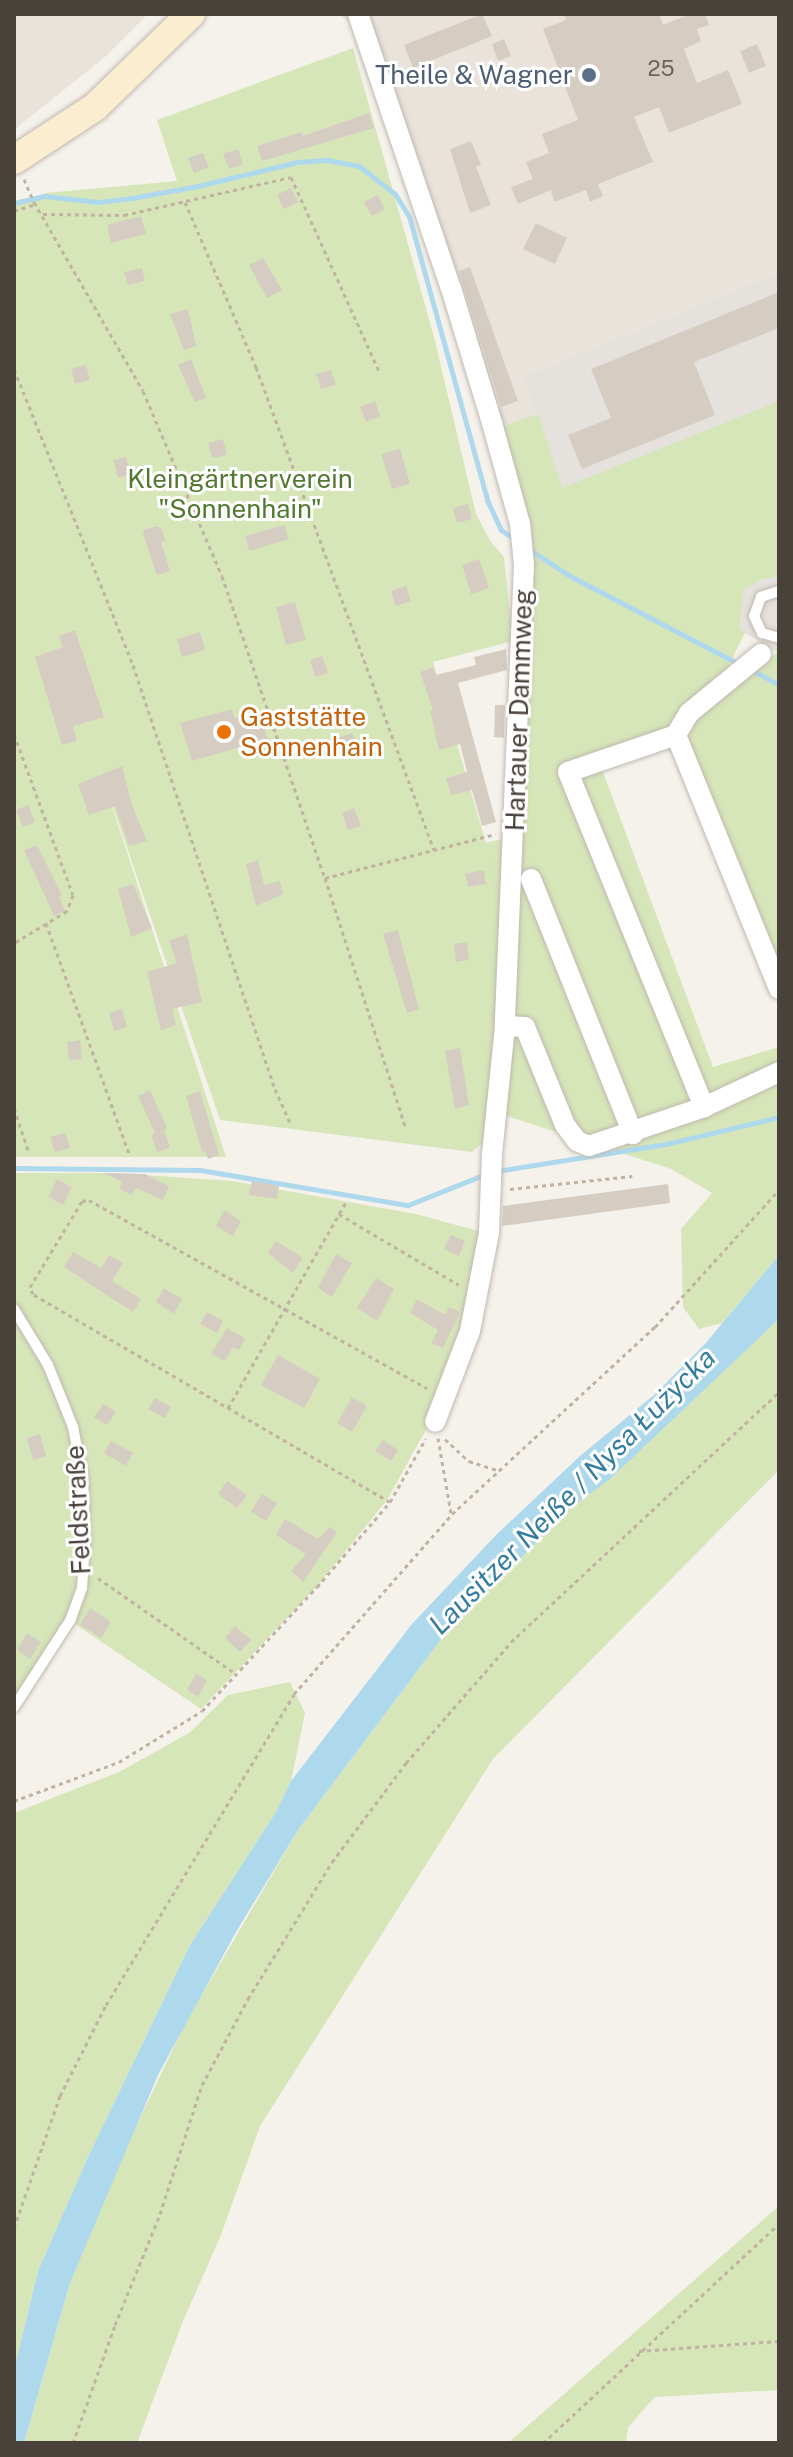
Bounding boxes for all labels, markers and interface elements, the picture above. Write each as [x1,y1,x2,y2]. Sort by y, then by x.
house number: 25 [647,56,675,82]
place label: Theile & Wagner [374,59,573,91]
marker: Theile & Wagner [580,66,598,84]
park label: Kleingärtnerverein "Sonnenhain" [127,463,353,524]
street label: Hartauer Dammweg [499,588,539,832]
place label: Gaststätte Sonnenhain [240,701,383,762]
marker: Gaststätte Sonnenhain [215,723,233,741]
water label: Lausitzer Neiße / Nysa Łużycka [422,1341,722,1641]
street label: Feldstraße [59,1444,97,1576]

